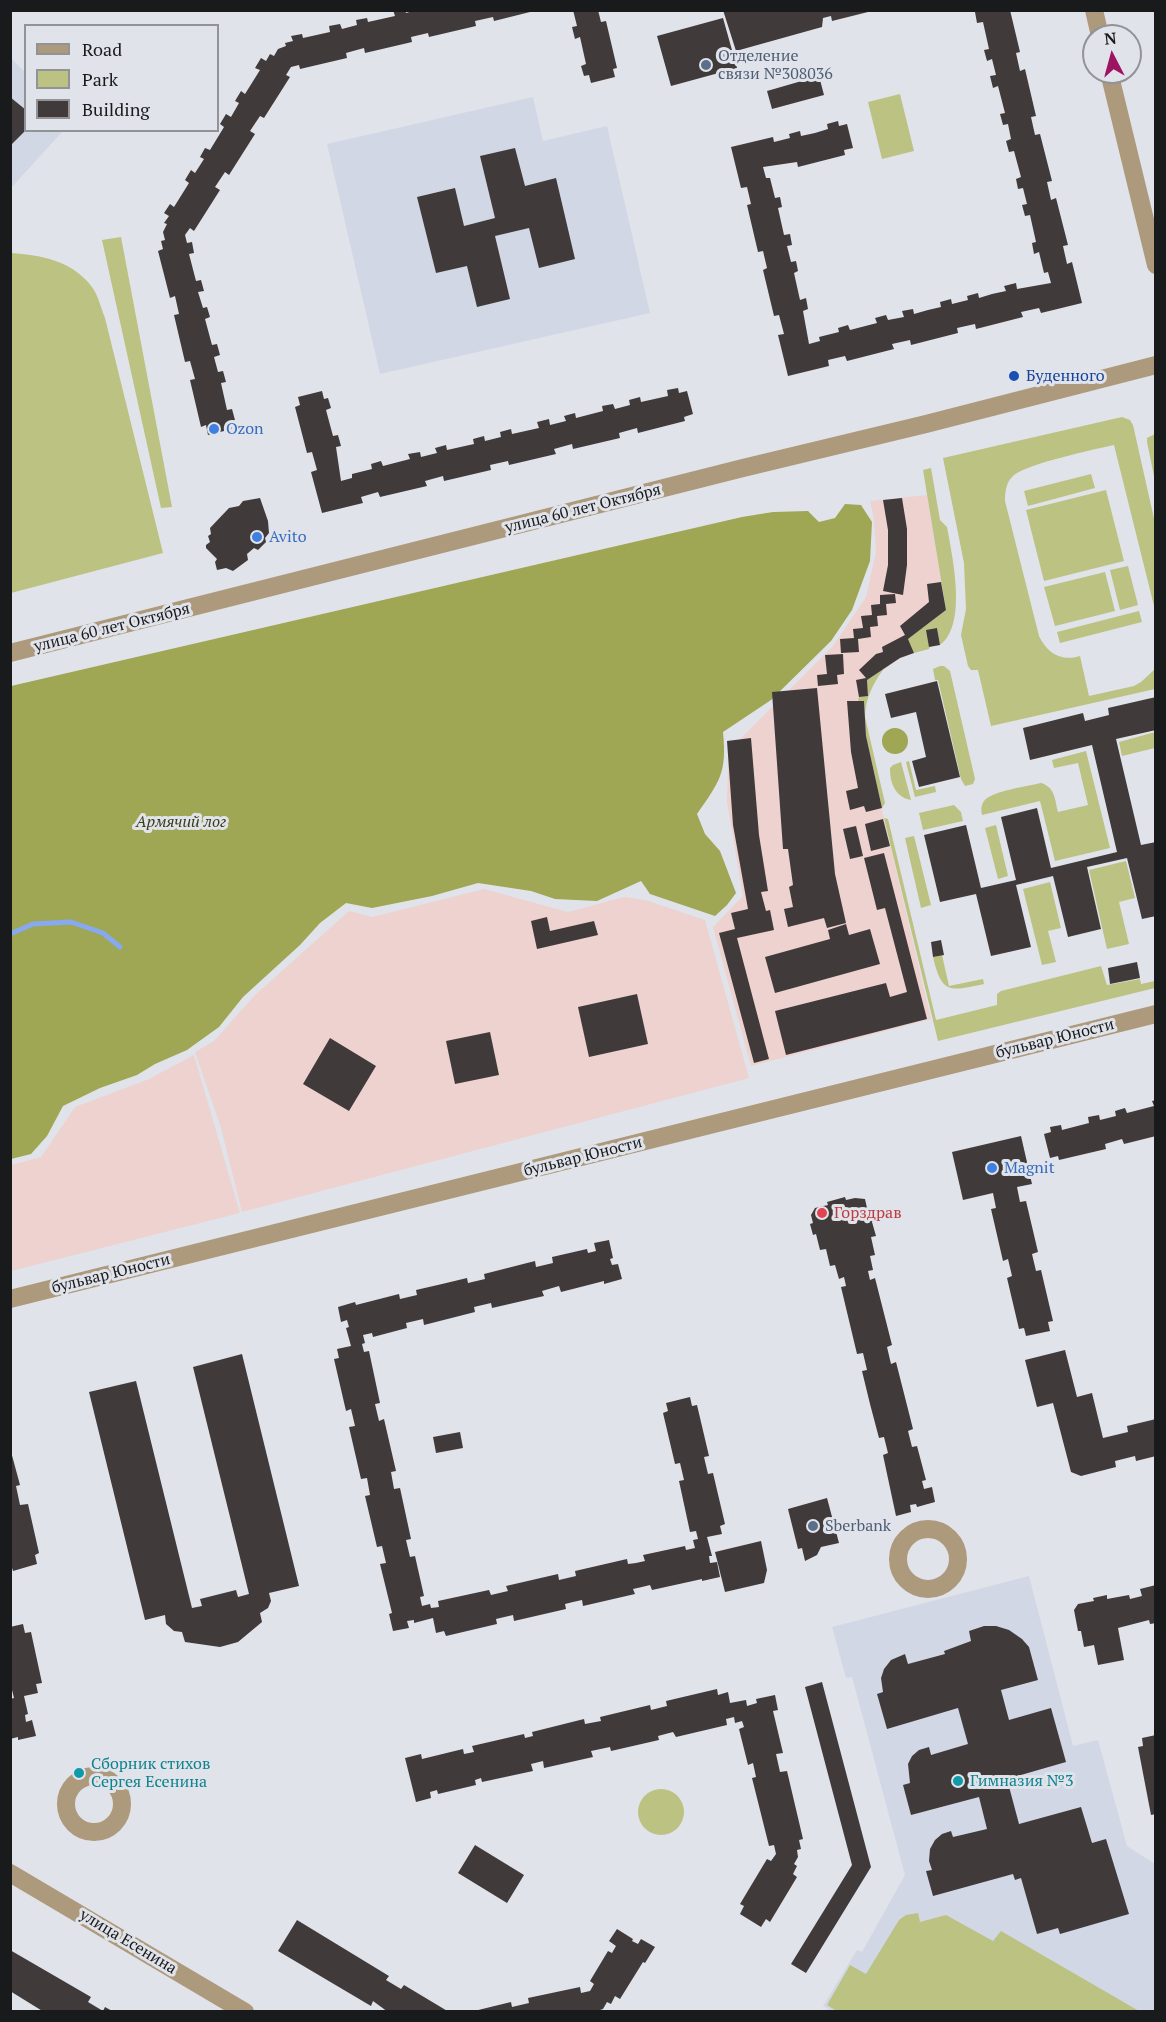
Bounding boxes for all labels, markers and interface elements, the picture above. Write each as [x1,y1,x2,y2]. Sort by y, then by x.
legend [24,24,219,132]
north arrow [1082,24,1142,84]
text: N [1103,27,1118,50]
text: Road [82,37,122,61]
place label: Отделение связи №308036 [718,46,833,84]
marker: Отделение связи №308036 [699,58,713,72]
text: Park [82,67,118,91]
text: Building [82,97,150,121]
place label: Буденного [1026,366,1105,386]
marker: Буденного [1007,369,1021,383]
place label: Ozon [226,419,264,439]
marker: Ozon [207,422,221,436]
street label: улица 60 лет Октября [503,480,663,538]
place label: Avito [269,527,306,547]
marker: Avito [250,530,264,544]
street label: улица 60 лет Октября [32,599,192,657]
park label: Армячий лог [136,812,226,832]
street label: бульвар Юности [994,1015,1116,1063]
street label: бульвар Юности [522,1133,644,1181]
place label: Magnit [1004,1158,1055,1178]
marker: Magnit [985,1161,999,1175]
place label: Горздрав [834,1203,902,1223]
marker: Горздрав [815,1206,829,1220]
street label: бульвар Юности [50,1250,172,1298]
place label: Sberbank [825,1516,891,1536]
marker: Sberbank [806,1519,820,1533]
place label: Сборник стихов Сергея Есенина [91,1754,210,1792]
marker: Сборник стихов Сергея Есенина [72,1766,86,1780]
place label: Гимназия №3 [970,1771,1073,1791]
marker: Гимназия №3 [951,1774,965,1788]
street label: улица Есенина [76,1905,180,1979]

